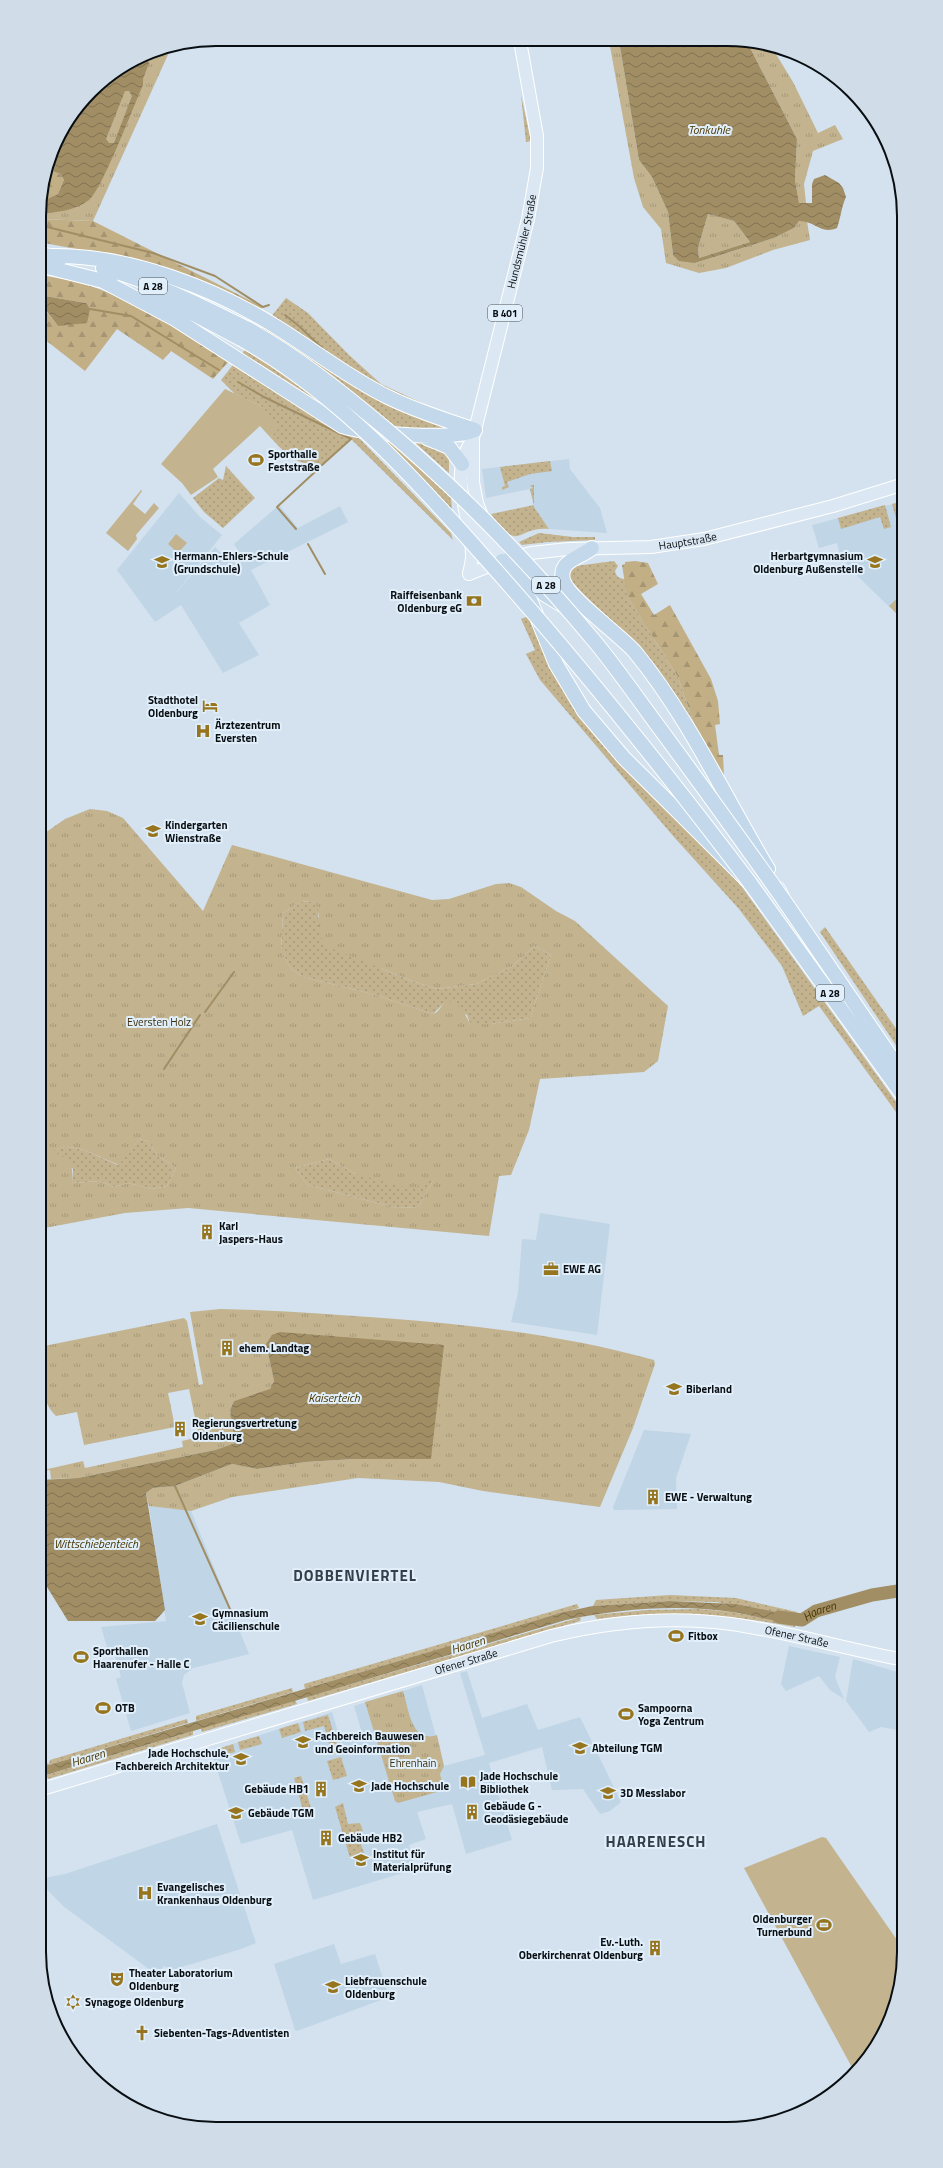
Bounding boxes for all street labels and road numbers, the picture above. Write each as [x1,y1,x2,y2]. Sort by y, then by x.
street label: Hundsmühler Straße [503,192,540,290]
road number: A 28 [139,278,167,294]
road number: B 401 [488,305,522,321]
street label: Hauptstraße [658,528,719,554]
road number: A 28 [532,577,560,593]
road number: A 28 [816,985,844,1001]
street label: Ofener Straße [763,1622,831,1651]
street label: Ofener Straße [433,1644,500,1679]

